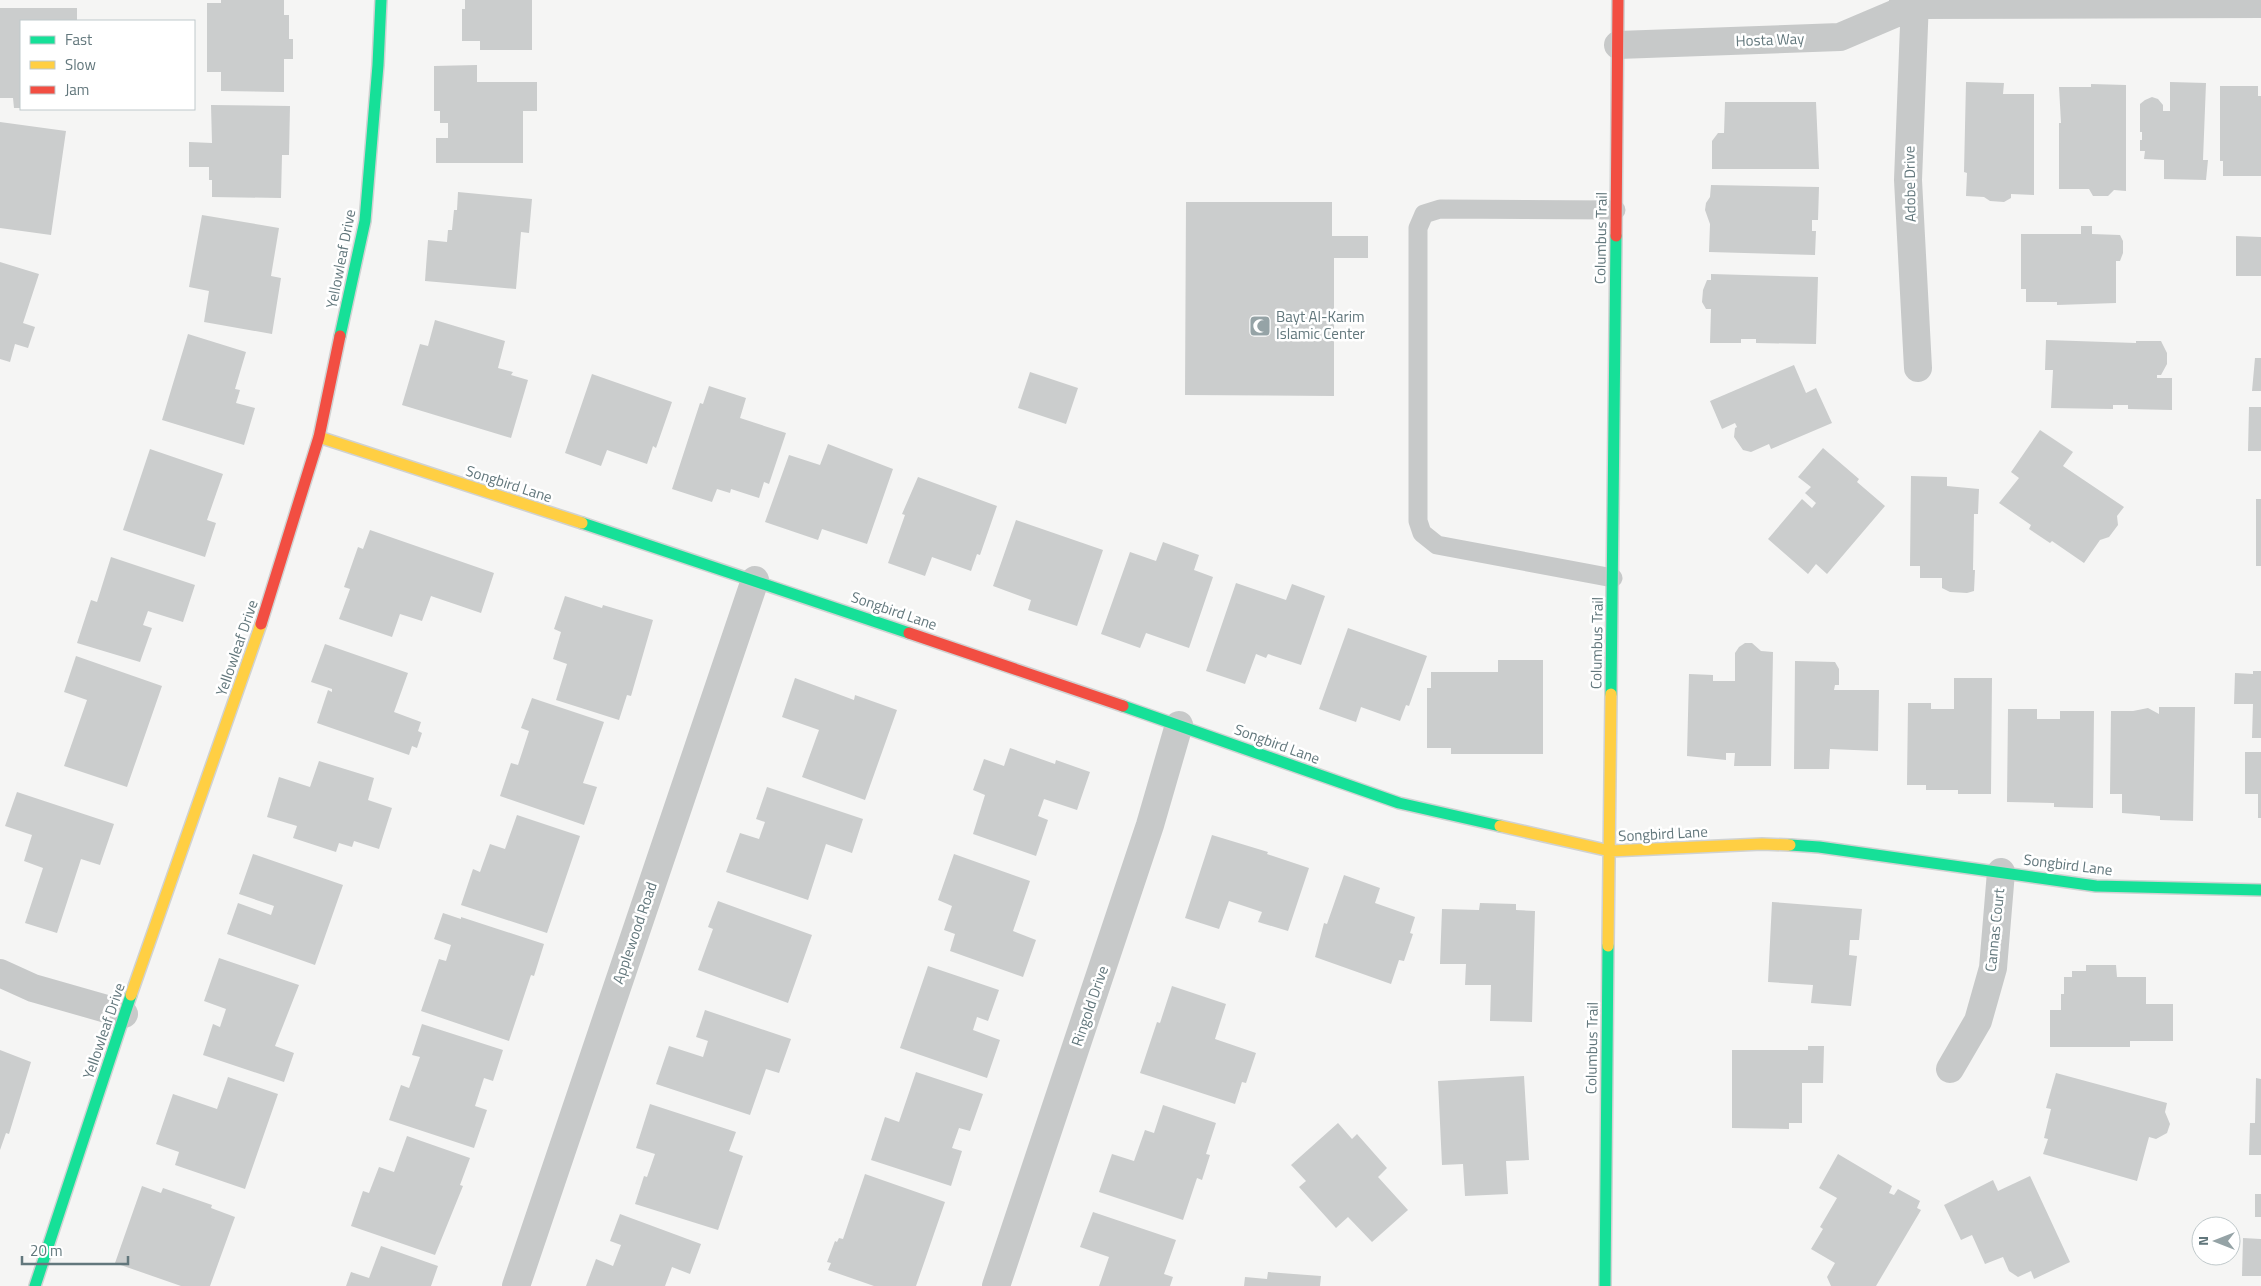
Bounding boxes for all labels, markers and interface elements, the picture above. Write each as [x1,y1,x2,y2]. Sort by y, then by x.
legend [20,20,195,110]
street label: Hosta Way [1735,27,1805,52]
text: Fast [65,28,93,51]
text: Slow [65,53,96,76]
text: Jam [65,78,89,101]
street label: Adobe Drive [1897,146,1922,222]
street label: Columbus Trail [1588,192,1613,284]
street label: Yellowleaf Drive [320,207,361,310]
place label: Bayt Al-Karim Islamic Center [1276,305,1365,345]
mosque icon: Bayt Al-Karim Islamic Center [1248,314,1272,338]
street label: Songbird Lane [463,459,555,508]
street label: Songbird Lane [848,585,940,636]
street label: Yellowleaf Drive [209,597,264,699]
street label: Columbus Trail [1584,597,1609,689]
street label: Songbird Lane [1231,717,1323,770]
street label: Songbird Lane [1618,820,1708,847]
street label: Songbird Lane [2022,848,2114,881]
street label: Applewood Road [606,879,663,987]
street label: Cannas Court [1979,886,2010,973]
street label: Ringold Drive [1065,963,1114,1049]
street label: Yellowleaf Drive [76,980,131,1082]
street label: Columbus Trail [1579,1002,1604,1094]
north arrow [2191,1216,2241,1266]
scale bar [22,1234,129,1266]
text: N [2192,1236,2213,1246]
text: 20 m [30,1239,63,1262]

